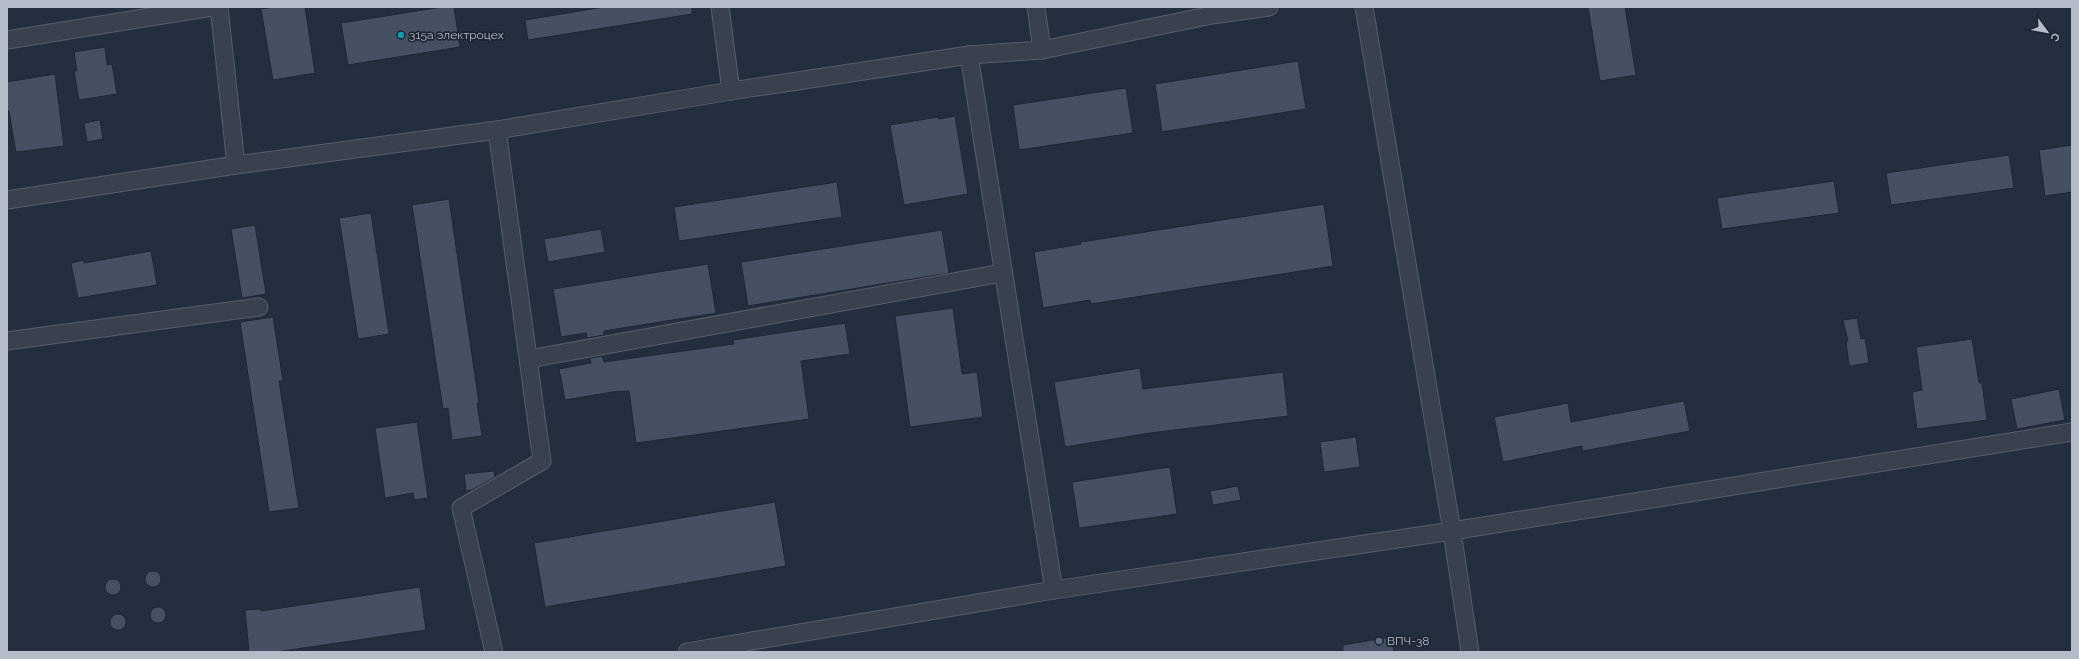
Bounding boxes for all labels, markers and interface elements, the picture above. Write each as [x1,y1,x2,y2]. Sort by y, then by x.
north arrow [2027,12,2067,52]
place label: 315a электроцех [409,28,504,42]
marker: 315a электроцех [396,30,406,40]
text: С [2047,30,2063,44]
place label: ВПЧ-38 [1387,634,1429,648]
marker: ВПЧ-38 [1374,636,1384,646]

